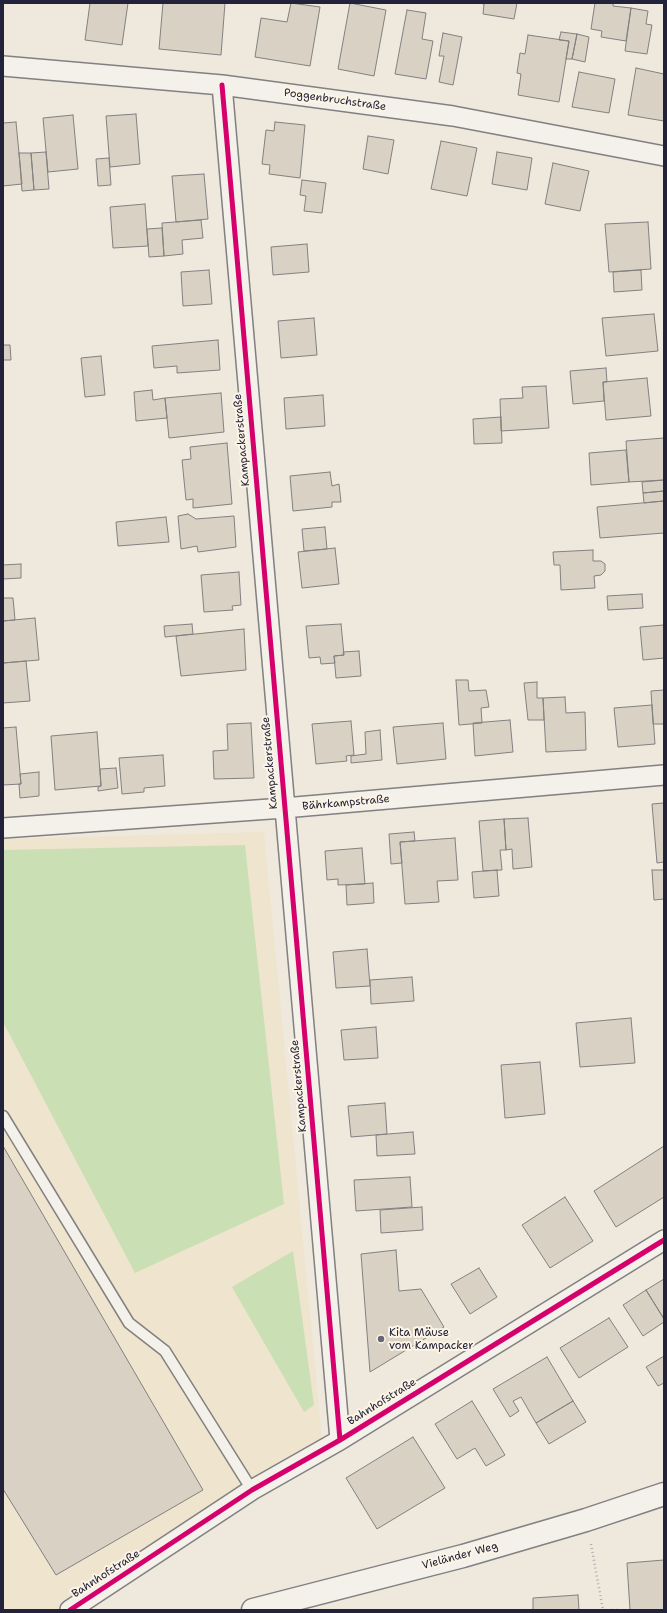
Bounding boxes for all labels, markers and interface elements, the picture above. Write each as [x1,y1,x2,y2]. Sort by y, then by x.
street label: Poggenbruchstraße [283,86,387,114]
street label: Kampackerstraße [231,393,253,487]
street label: Kampackerstraße [259,716,281,810]
street label: Bährkampstraße [302,793,390,813]
street label: Kampackerstraße [288,1039,310,1133]
place label: Kita Mäuse vom Kampacker [389,1326,473,1352]
marker: Kita Mäuse vom Kampacker [376,1334,386,1344]
street label: Bahnhofstraße [345,1376,419,1428]
street label: Vieländer Weg [421,1540,499,1572]
street label: Bahnhofstraße [70,1547,142,1601]

